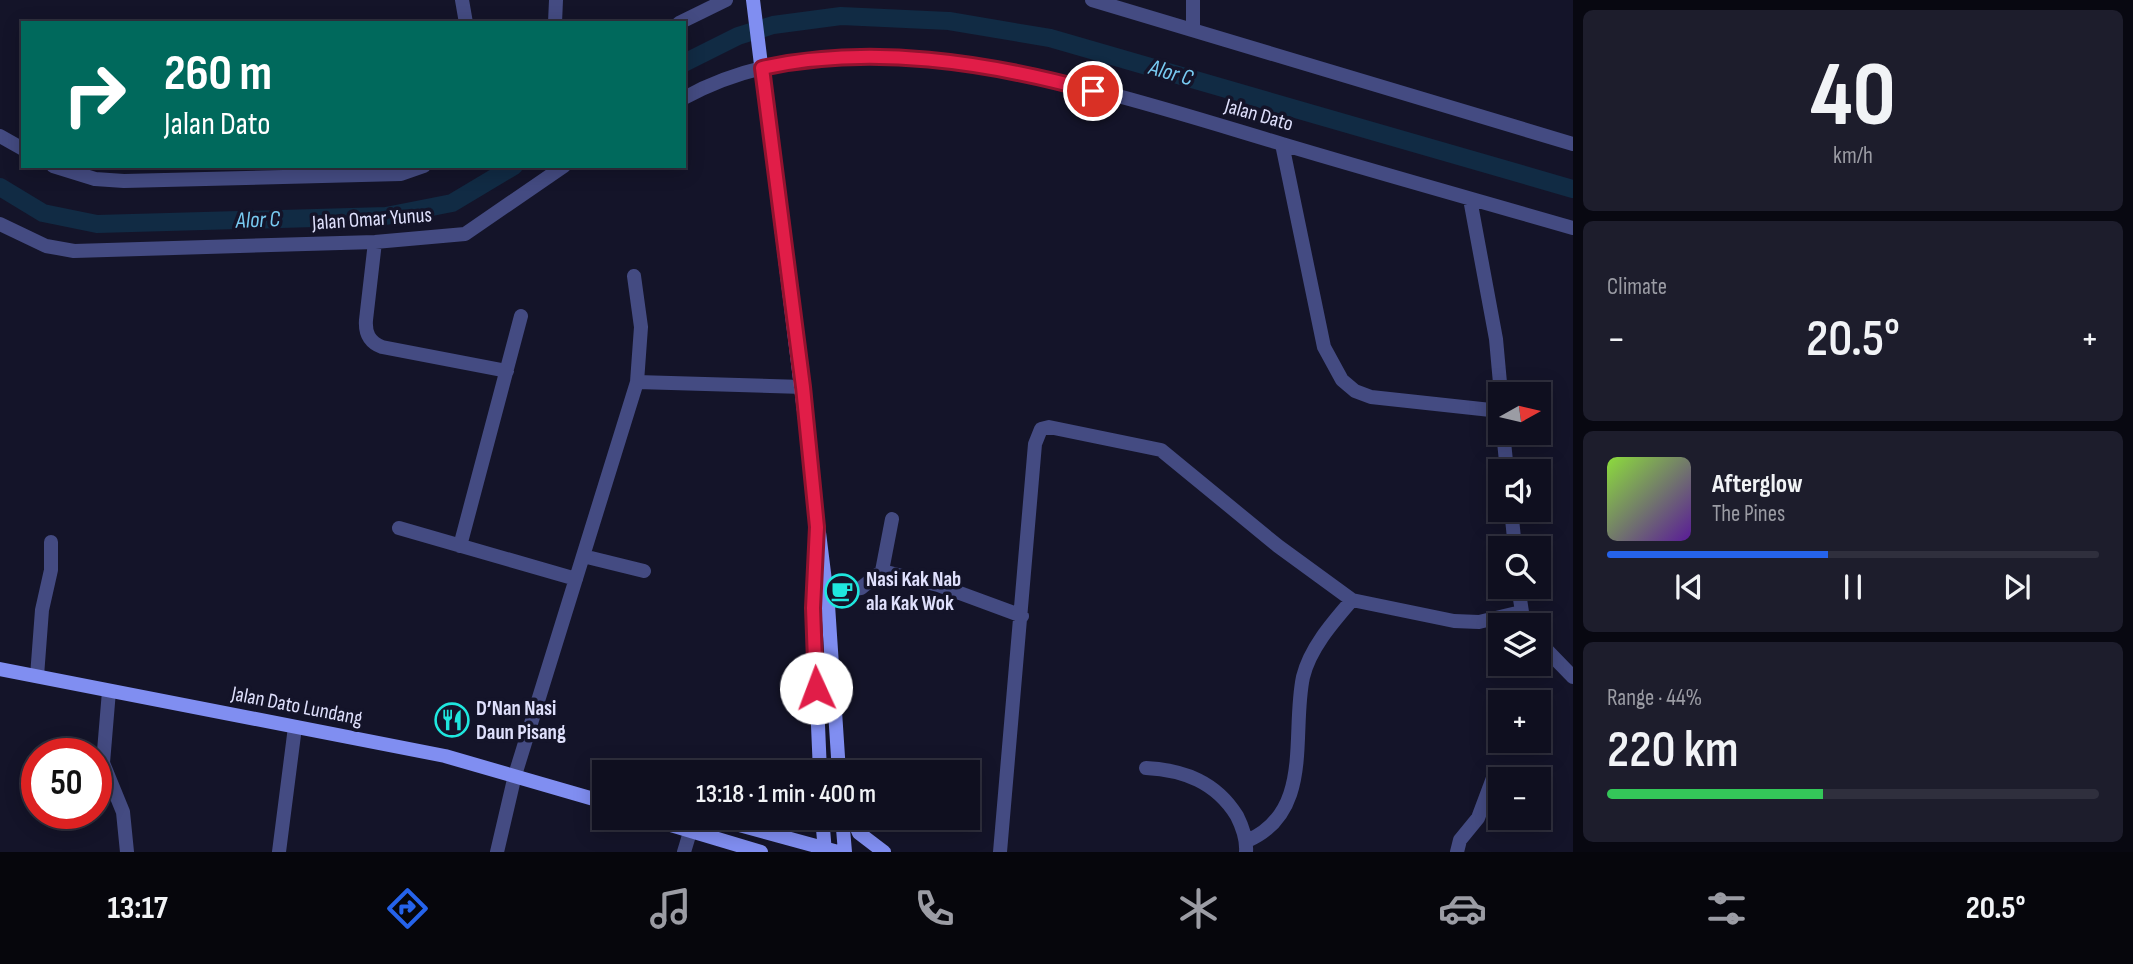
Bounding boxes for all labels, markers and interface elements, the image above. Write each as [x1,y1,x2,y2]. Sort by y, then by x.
text: 40 [1810,42,1896,151]
text: 260 m [164,45,272,104]
icon: right [49,49,140,140]
water label: Alor C [1145,53,1197,93]
pin [1063,61,1123,121]
icon: arrive [1074,72,1112,110]
street label: Jalan Dato [1221,93,1296,137]
text: Jalan Dato [164,105,271,144]
text: km/h [1833,142,1873,170]
street label: Jalan Omar Yunus [310,202,433,236]
water label: Alor C [234,205,282,235]
text: Climate [1607,273,1667,301]
text: 20.5° [1806,308,1900,371]
text: − [1607,317,1626,362]
text: + [2080,317,2099,362]
north arrow [1488,382,1550,444]
map controls [1488,382,1551,830]
button: sound [1488,459,1551,522]
text: Afterglow [1712,469,1803,500]
text: The Pines [1712,500,1785,528]
button: search [1488,536,1551,599]
place label: Nasi Kak Nab ala Kak Wok [866,567,961,616]
icon: previous [1670,568,1708,606]
icon: pause [1834,568,1872,606]
icon: next [1998,568,2036,606]
cafe icon: Nasi Kak Nab ala Kak Wok [823,572,861,610]
button: layers [1488,613,1551,676]
position arrow [779,651,853,725]
street label: Jalan Dato Lundang [228,681,365,731]
text: Range · 44% [1607,684,1702,712]
button: + [1488,690,1551,753]
place label: D’Nan Nasi Daun Pisang [476,696,566,745]
restaurant icon: D’Nan Nasi Daun Pisang [433,701,471,739]
text: 220 km [1607,719,1739,782]
speed limit sign: 50 [21,738,112,829]
button: − [1488,767,1551,830]
text: 13:18 · 1 min · 400 m [696,779,876,810]
icon: directions [383,884,432,933]
icon: music [646,884,695,933]
icon: phone [910,884,959,933]
icon: climate [1174,884,1223,933]
icon: car [1438,884,1487,933]
icon: filters [1702,884,1751,933]
text: 13:17 [107,889,168,928]
text: 20.5° [1966,889,2026,928]

